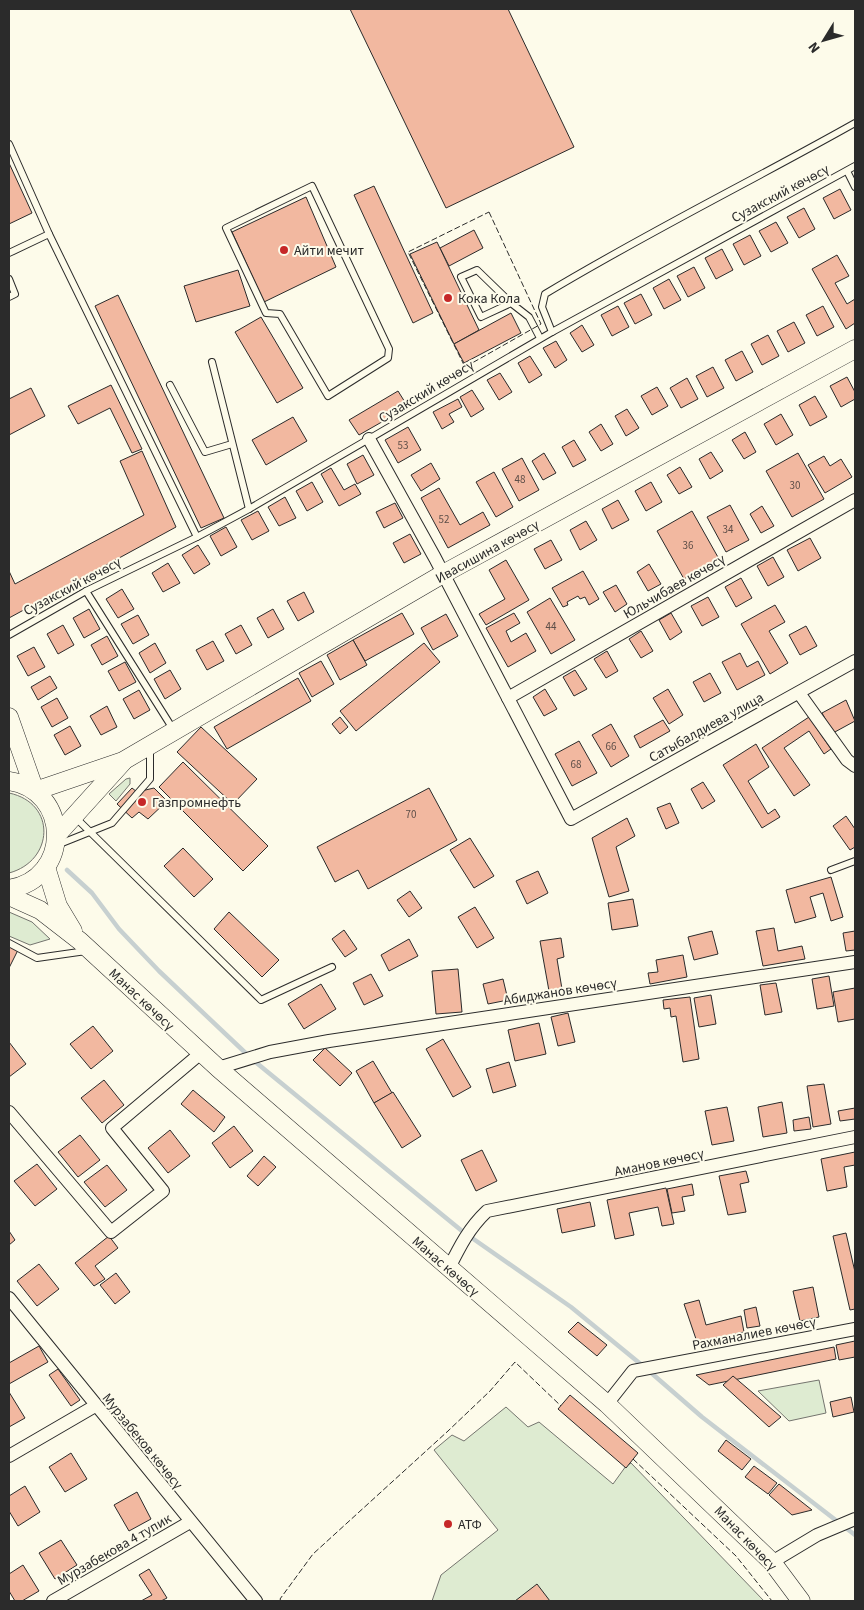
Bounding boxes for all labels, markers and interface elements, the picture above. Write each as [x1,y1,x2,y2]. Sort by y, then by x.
north arrow [799,15,849,65]
text: N [804,37,825,57]
street label: Сузакский көчөсү [728,159,833,228]
place label: Айти мечит [294,241,365,261]
marker: Айти мечит [278,244,290,256]
place label: Кока Кола [458,289,520,309]
marker: Кока Кола [442,292,454,304]
street label: Сузакский көчөсү [375,355,478,428]
house number: 53 [398,438,408,453]
house number: 48 [515,472,526,487]
house number: 30 [790,478,800,493]
house number: 52 [439,512,449,527]
street label: Ивасишина көчөсү [432,515,543,589]
house number: 34 [723,522,734,537]
house number: 36 [683,538,694,553]
street label: Юльчибаев көчөсү [620,549,730,624]
street label: Сузакский көчөсү [20,552,125,621]
house number: 44 [546,619,557,634]
street label: Сатыбалдиева улица [645,688,768,768]
house number: 66 [606,739,617,754]
house number: 68 [571,757,582,772]
place label: Газпромнефть [152,793,241,813]
marker: Газпромнефть [136,796,148,808]
house number: 70 [406,807,416,822]
street label: Манас көчөсү [104,964,179,1036]
street label: Абиджанов көчөсү [502,973,619,1011]
street label: Аманов көчөсү [613,1144,706,1182]
street label: Манас көчөсү [407,1232,484,1302]
street label: Рахманалиев көчөсү [691,1312,818,1356]
street label: Мурзабеков көчөсү [97,1389,188,1494]
street label: Манас көчөсү [709,1502,782,1576]
street label: Мурзабекова 4 тупик [54,1509,175,1591]
place label: АТФ [458,1515,482,1535]
marker: АТФ [442,1518,454,1530]

